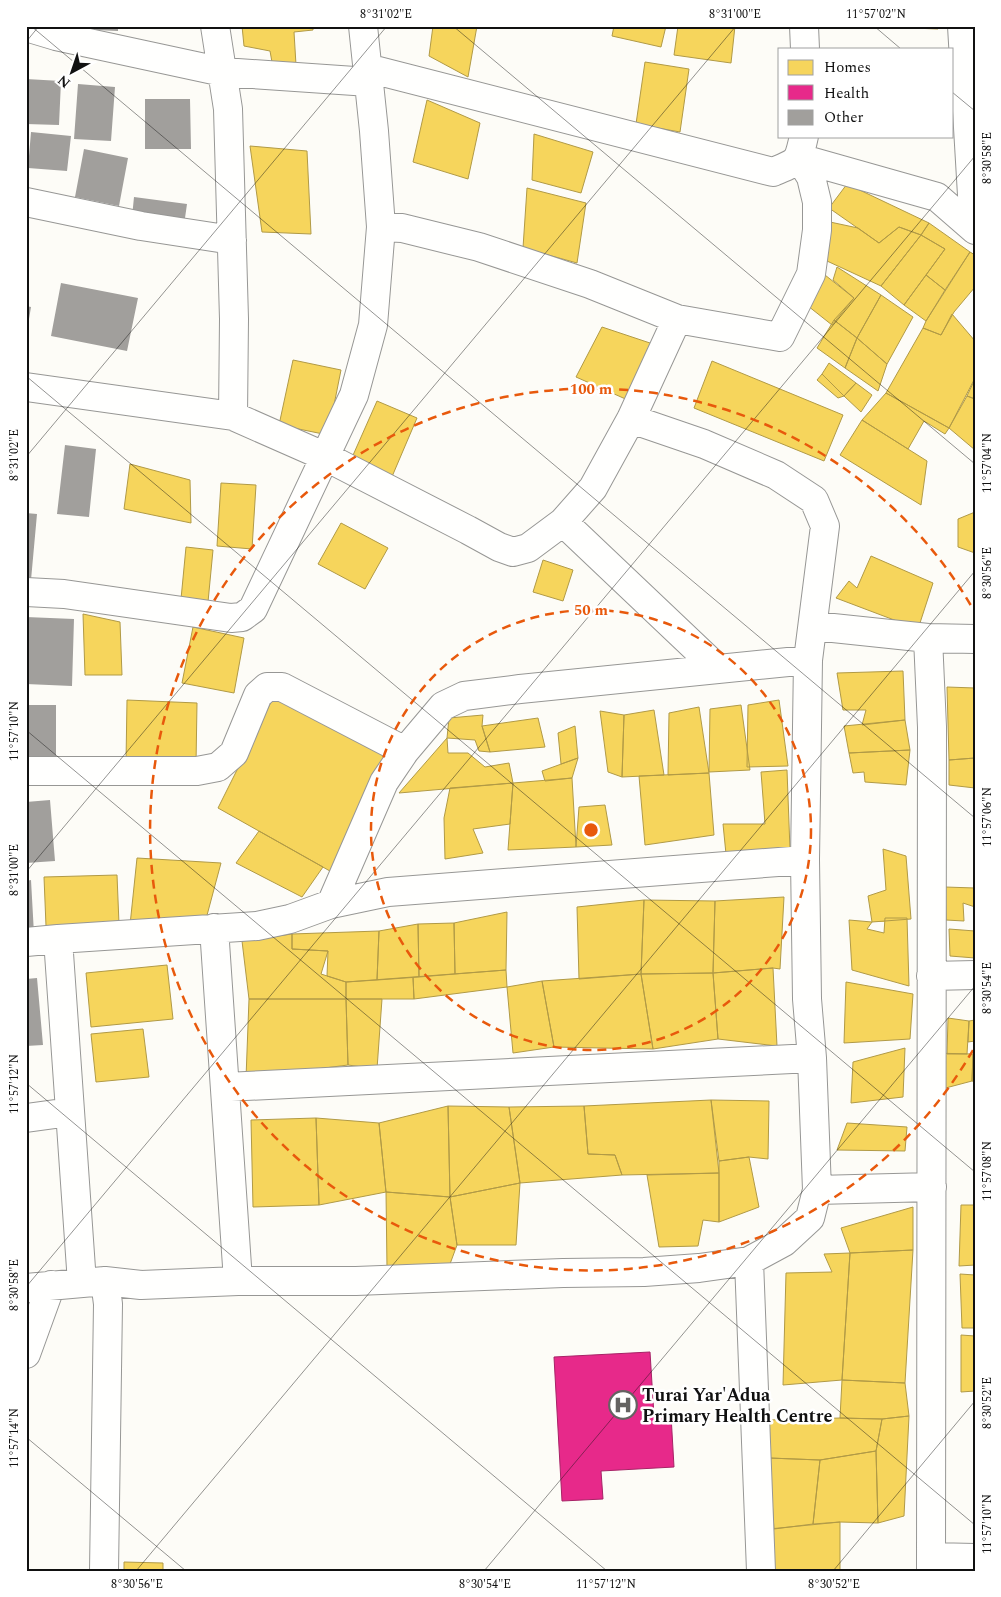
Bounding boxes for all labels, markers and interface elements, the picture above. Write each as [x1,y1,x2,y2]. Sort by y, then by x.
text: 8°31'02"E [360,5,412,24]
text: 8°31'00"E [709,5,761,24]
text: 11°57'02"N [846,5,906,24]
north arrow [48,48,98,98]
legend [778,48,954,138]
text: Homes [824,56,871,79]
text: N [53,70,75,93]
text: Health [824,82,869,105]
text: Other [824,106,863,129]
text: 8°30'58"E [978,132,997,184]
text: 100 m [570,378,613,401]
text: 8°31'02"E [5,429,24,481]
text: 11°57'04"N [978,433,997,493]
text: 8°30'56"E [978,547,997,599]
text: 50 m [574,599,609,622]
text: 11°57'10"N [5,701,24,761]
text: 11°57'06"N [978,787,997,847]
centre of rings [582,821,600,839]
text: 8°31'00"E [5,844,24,896]
text: 8°30'54"E [978,962,997,1014]
text: 11°57'12"N [5,1054,24,1114]
text: 11°57'08"N [978,1141,997,1201]
text: 8°30'58"E [5,1259,24,1311]
text: 8°30'52"E [978,1377,997,1429]
place label: Turai Yar'Adua Primary Health Centre [642,1382,832,1430]
hospital icon: Turai Yar'Adua Primary Health Centre [608,1390,638,1420]
text: 11°57'14"N [5,1408,24,1468]
text: 11°57'10"N [978,1494,997,1554]
text: 8°30'56"E [111,1575,163,1594]
text: 8°30'54"E [459,1575,511,1594]
text: 11°57'12"N [576,1575,636,1594]
text: 8°30'52"E [808,1575,860,1594]

